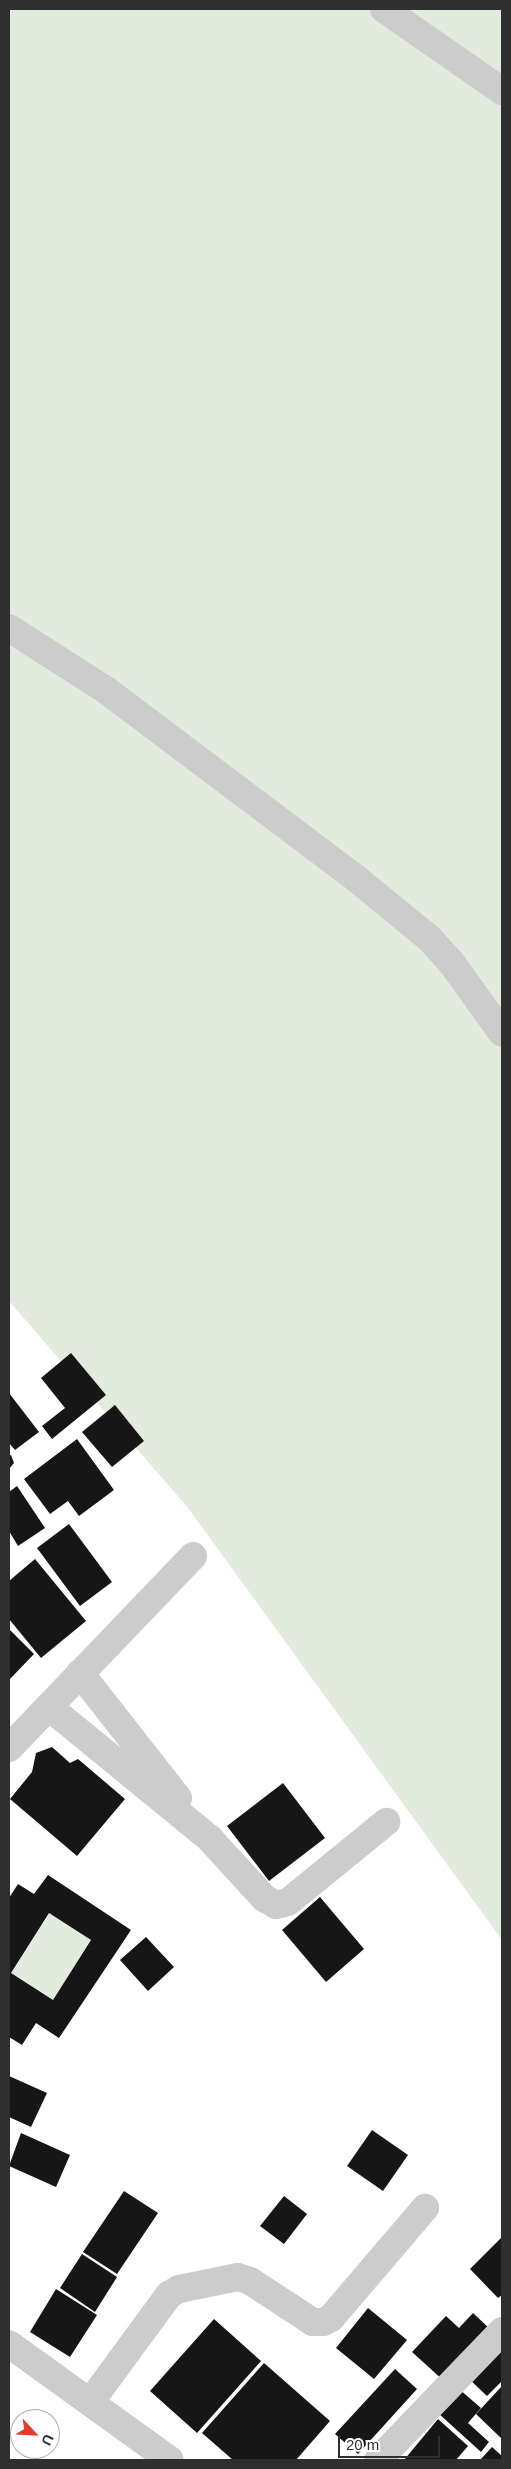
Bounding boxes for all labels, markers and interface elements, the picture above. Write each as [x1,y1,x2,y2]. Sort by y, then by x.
north arrow [10,2409,60,2459]
scale bar [341,2426,444,2458]
text: U [38,2432,57,2448]
text: 20 m [346,2436,379,2453]

